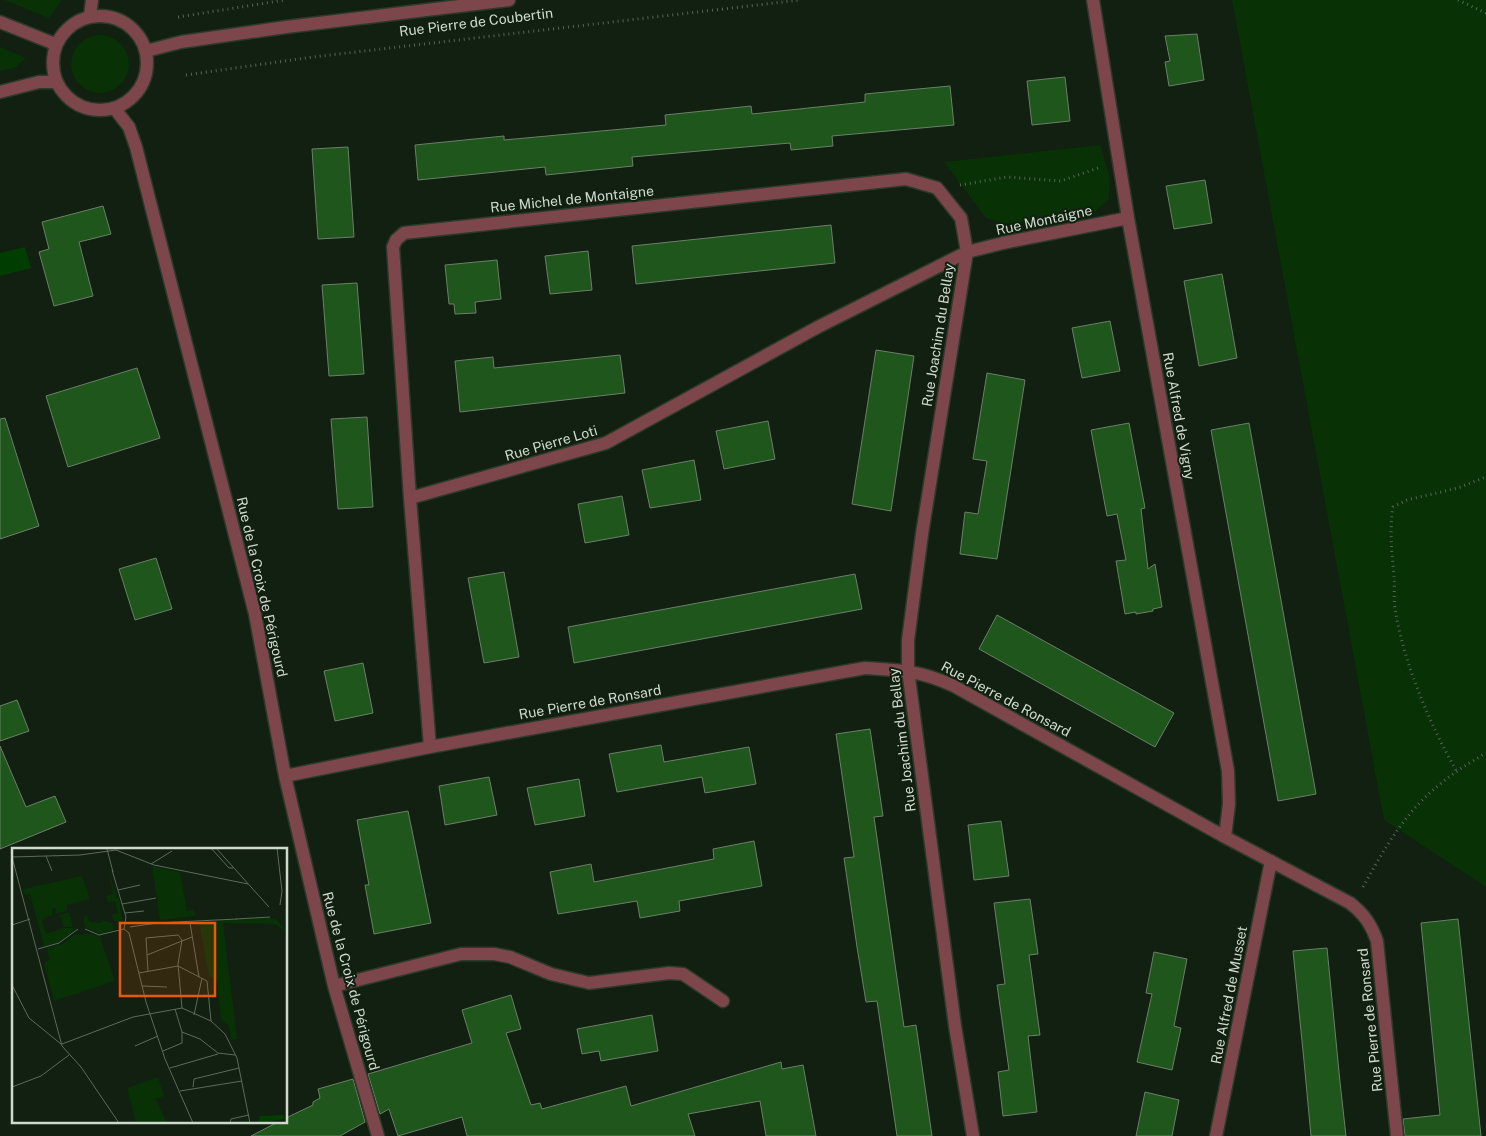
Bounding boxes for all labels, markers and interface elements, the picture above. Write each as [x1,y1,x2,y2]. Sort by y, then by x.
street label: Rue Pierre de Coubertin [398,5,554,39]
street label: Rue Michel de Montaigne [489,182,655,216]
street label: Rue Montaigne [994,202,1094,238]
street label: Rue Joachim du Bellay [919,262,957,408]
street label: Rue Alfred de Vigny [1160,351,1198,481]
street label: Rue Pierre Loti [503,422,599,464]
street label: Rue de la Croix de Périgourd [233,495,291,679]
street label: Rue Pierre de Ronsard [939,658,1073,740]
street label: Rue Joachim du Bellay [885,667,919,813]
street label: Rue Pierre de Ronsard [518,682,662,722]
inset map [12,848,288,1124]
street label: Rue de la Croix de Périgourd [319,890,383,1072]
street label: Rue Alfred de Musset [1208,925,1250,1065]
street label: Rue Pierre de Ronsard [1355,947,1385,1093]

